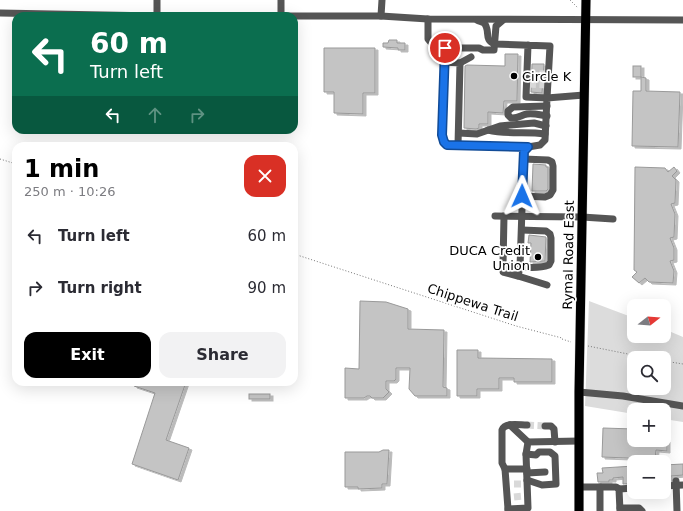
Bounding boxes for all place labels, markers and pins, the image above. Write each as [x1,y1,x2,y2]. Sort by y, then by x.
pin [428,31,462,65]
place label: Circle K [522,69,572,84]
marker: Circle K [509,71,519,81]
place label: DUCA Credit Union [449,243,530,273]
marker: DUCA Credit Union [533,252,543,262]

